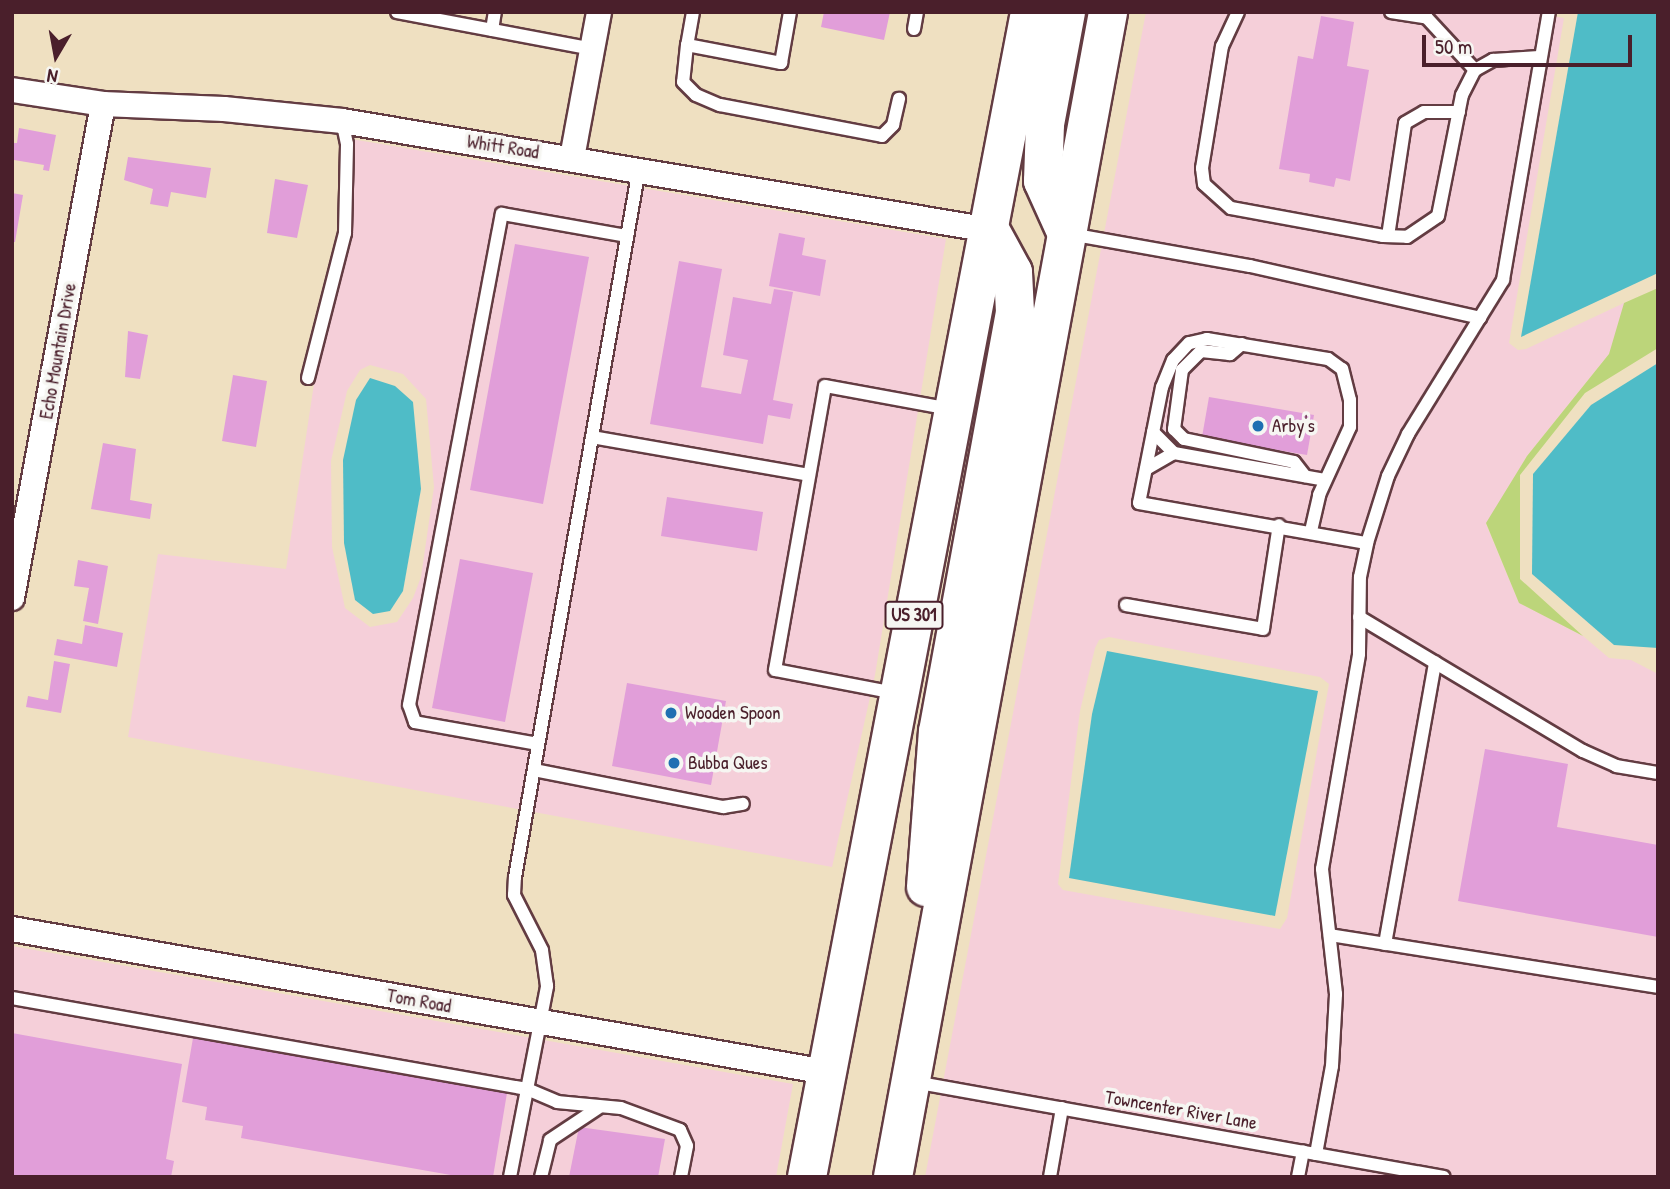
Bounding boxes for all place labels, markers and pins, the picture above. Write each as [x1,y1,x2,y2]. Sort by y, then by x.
place label: Arby's [1272,415,1315,437]
marker: Arby's [1250,418,1266,434]
place label: Wooden Spoon [685,702,781,724]
marker: Wooden Spoon [663,705,679,721]
place label: Bubba Ques [688,752,768,774]
marker: Bubba Ques [666,755,682,771]

